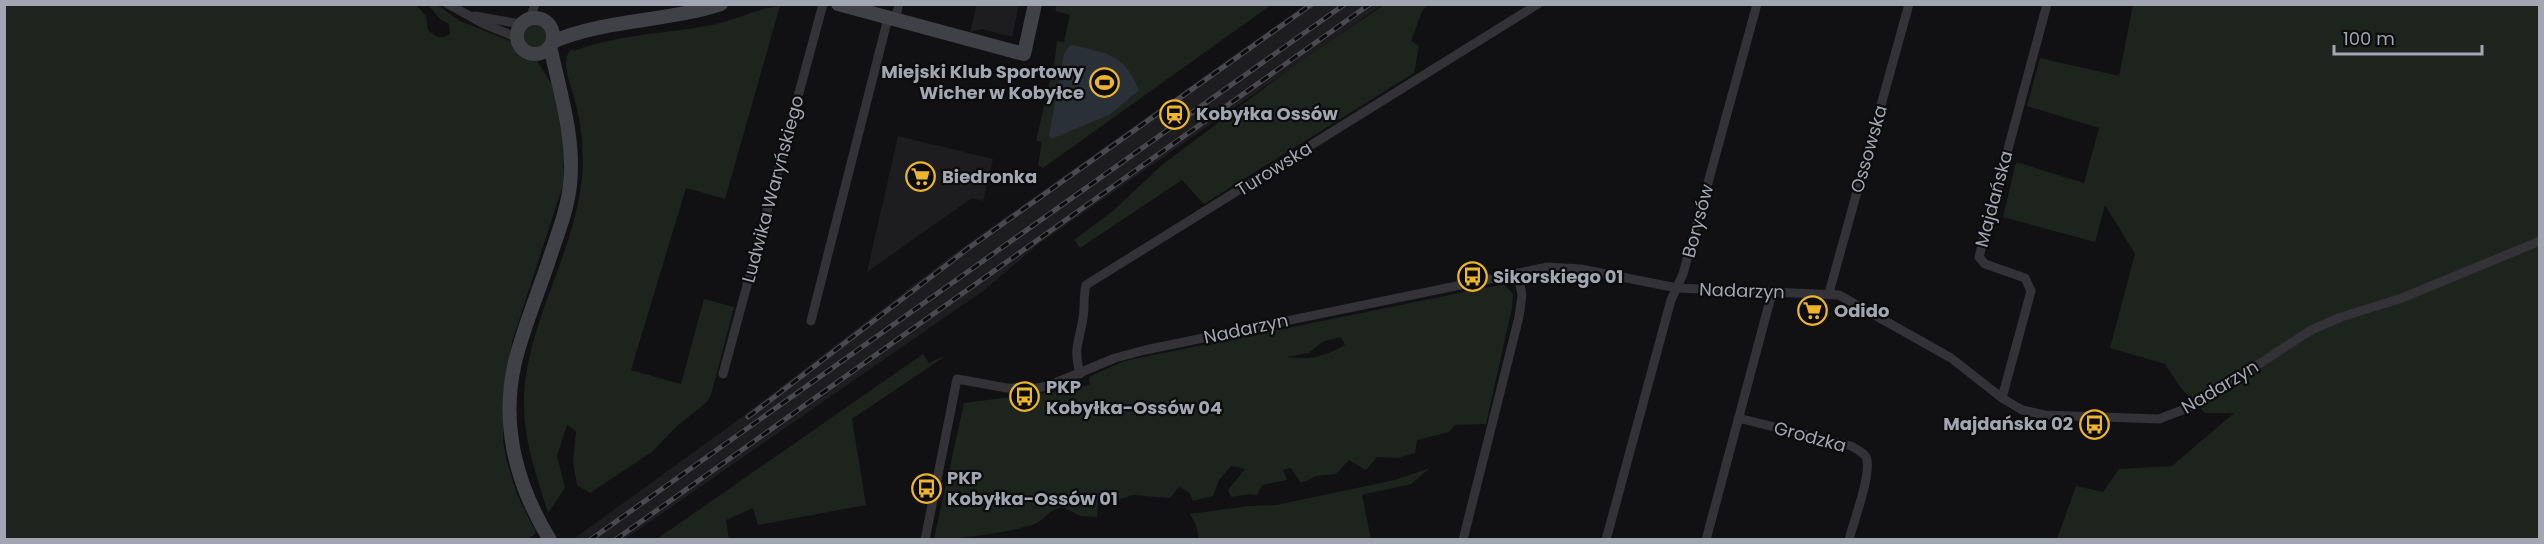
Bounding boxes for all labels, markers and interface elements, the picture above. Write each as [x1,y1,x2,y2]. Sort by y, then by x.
scale bar [2334,18,2482,56]
text: 100 m [2343,26,2395,51]
place label: Miejski Klub Sportowy Wicher w Kobyłce [881,59,1085,105]
sports icon: Miejski Klub Sportowy Wicher w Kobyłce [1089,66,1121,98]
street label: Ludwika Waryńskiego [735,92,810,285]
station icon: Kobyłka Ossów [1159,98,1191,130]
place label: Kobyłka Ossów [1196,101,1338,126]
street label: Ossowska [1844,102,1893,196]
street label: Turowska [1231,135,1316,202]
street label: Majdańska [1969,148,2018,250]
supermarket icon: Biedronka [905,161,937,193]
place label: Biedronka [942,164,1037,189]
street label: Borysów [1676,181,1719,260]
bus stop icon: Sikorskiego 01 [1456,261,1488,293]
place label: Sikorskiego 01 [1493,264,1623,289]
street label: Nadarzyn [1699,277,1785,304]
supermarket icon: Odido [1797,295,1829,327]
place label: Odido [1834,298,1889,323]
street label: Nadarzyn [1201,307,1290,350]
street label: Nadarzyn [2177,354,2263,419]
place label: PKP Kobyłka-Ossów 04 [1046,374,1222,420]
bus stop icon: PKP Kobyłka-Ossów 04 [1009,381,1041,413]
bus stop icon: Majdańska 02 [2078,408,2110,440]
place label: Majdańska 02 [1943,411,2073,436]
street label: Grodzka [1771,415,1849,458]
place label: PKP Kobyłka-Ossów 01 [947,465,1118,511]
bus stop icon: PKP Kobyłka-Ossów 01 [910,472,942,504]

